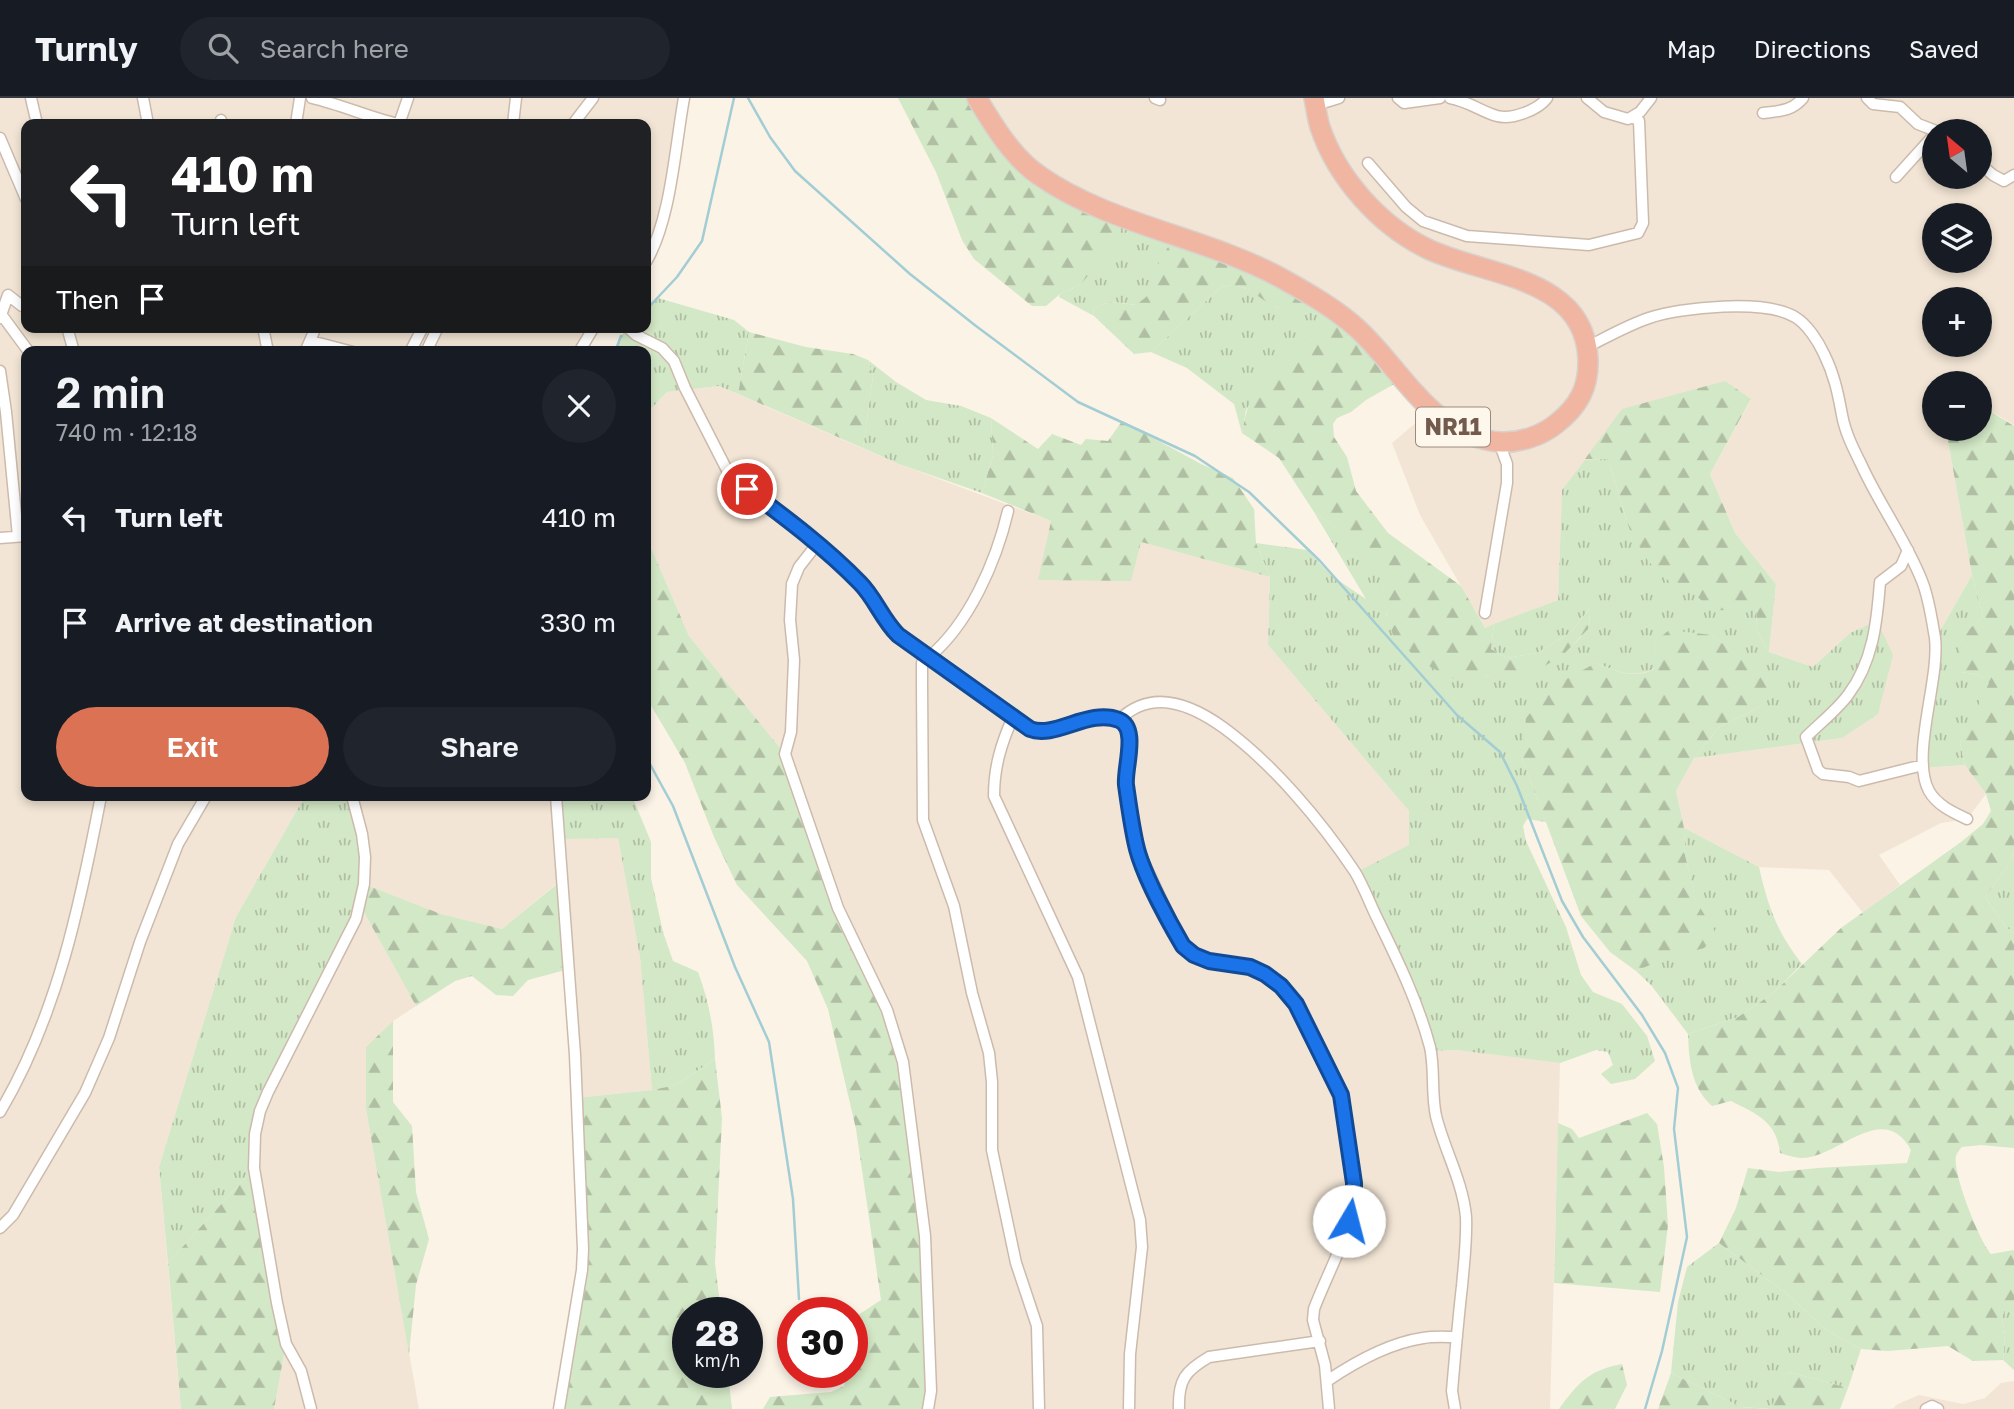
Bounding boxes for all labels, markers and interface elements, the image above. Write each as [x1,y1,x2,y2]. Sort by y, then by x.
search box [180,17,670,80]
text: Turnly [35,29,138,68]
icon: search [204,29,242,67]
text: Search here [260,33,409,64]
text: Map [1667,34,1716,63]
text: Directions [1754,34,1871,63]
text: Saved [1909,34,1979,63]
north arrow [1922,119,1992,189]
map controls [1922,119,1992,441]
text: 410 m [171,144,314,203]
icon: left [56,147,147,238]
button: layers [1922,203,1992,273]
text: Turn left [171,204,300,242]
icon: arrive [133,280,171,318]
text: Then [56,284,119,315]
button: + [1922,287,1992,357]
text: 2 min [56,367,165,417]
button: close [542,369,616,443]
button: − [1922,371,1992,441]
road number: NR11 [1416,408,1490,446]
text: 740 m · 12:18 [56,418,198,446]
pin [717,459,777,519]
icon: arrive [728,470,766,508]
icon: left [56,499,94,537]
text: Turn left [115,502,223,533]
text: 410 m [542,502,616,533]
icon: arrive [56,604,94,642]
text: Arrive at destination [115,607,373,638]
text: 330 m [540,607,616,638]
button: Exit [56,707,329,787]
button: Share [343,707,616,787]
position arrow [1312,1184,1386,1258]
speed limit sign: 30 [777,1297,868,1388]
text: 28 [696,1312,739,1354]
text: km/h [695,1349,740,1371]

